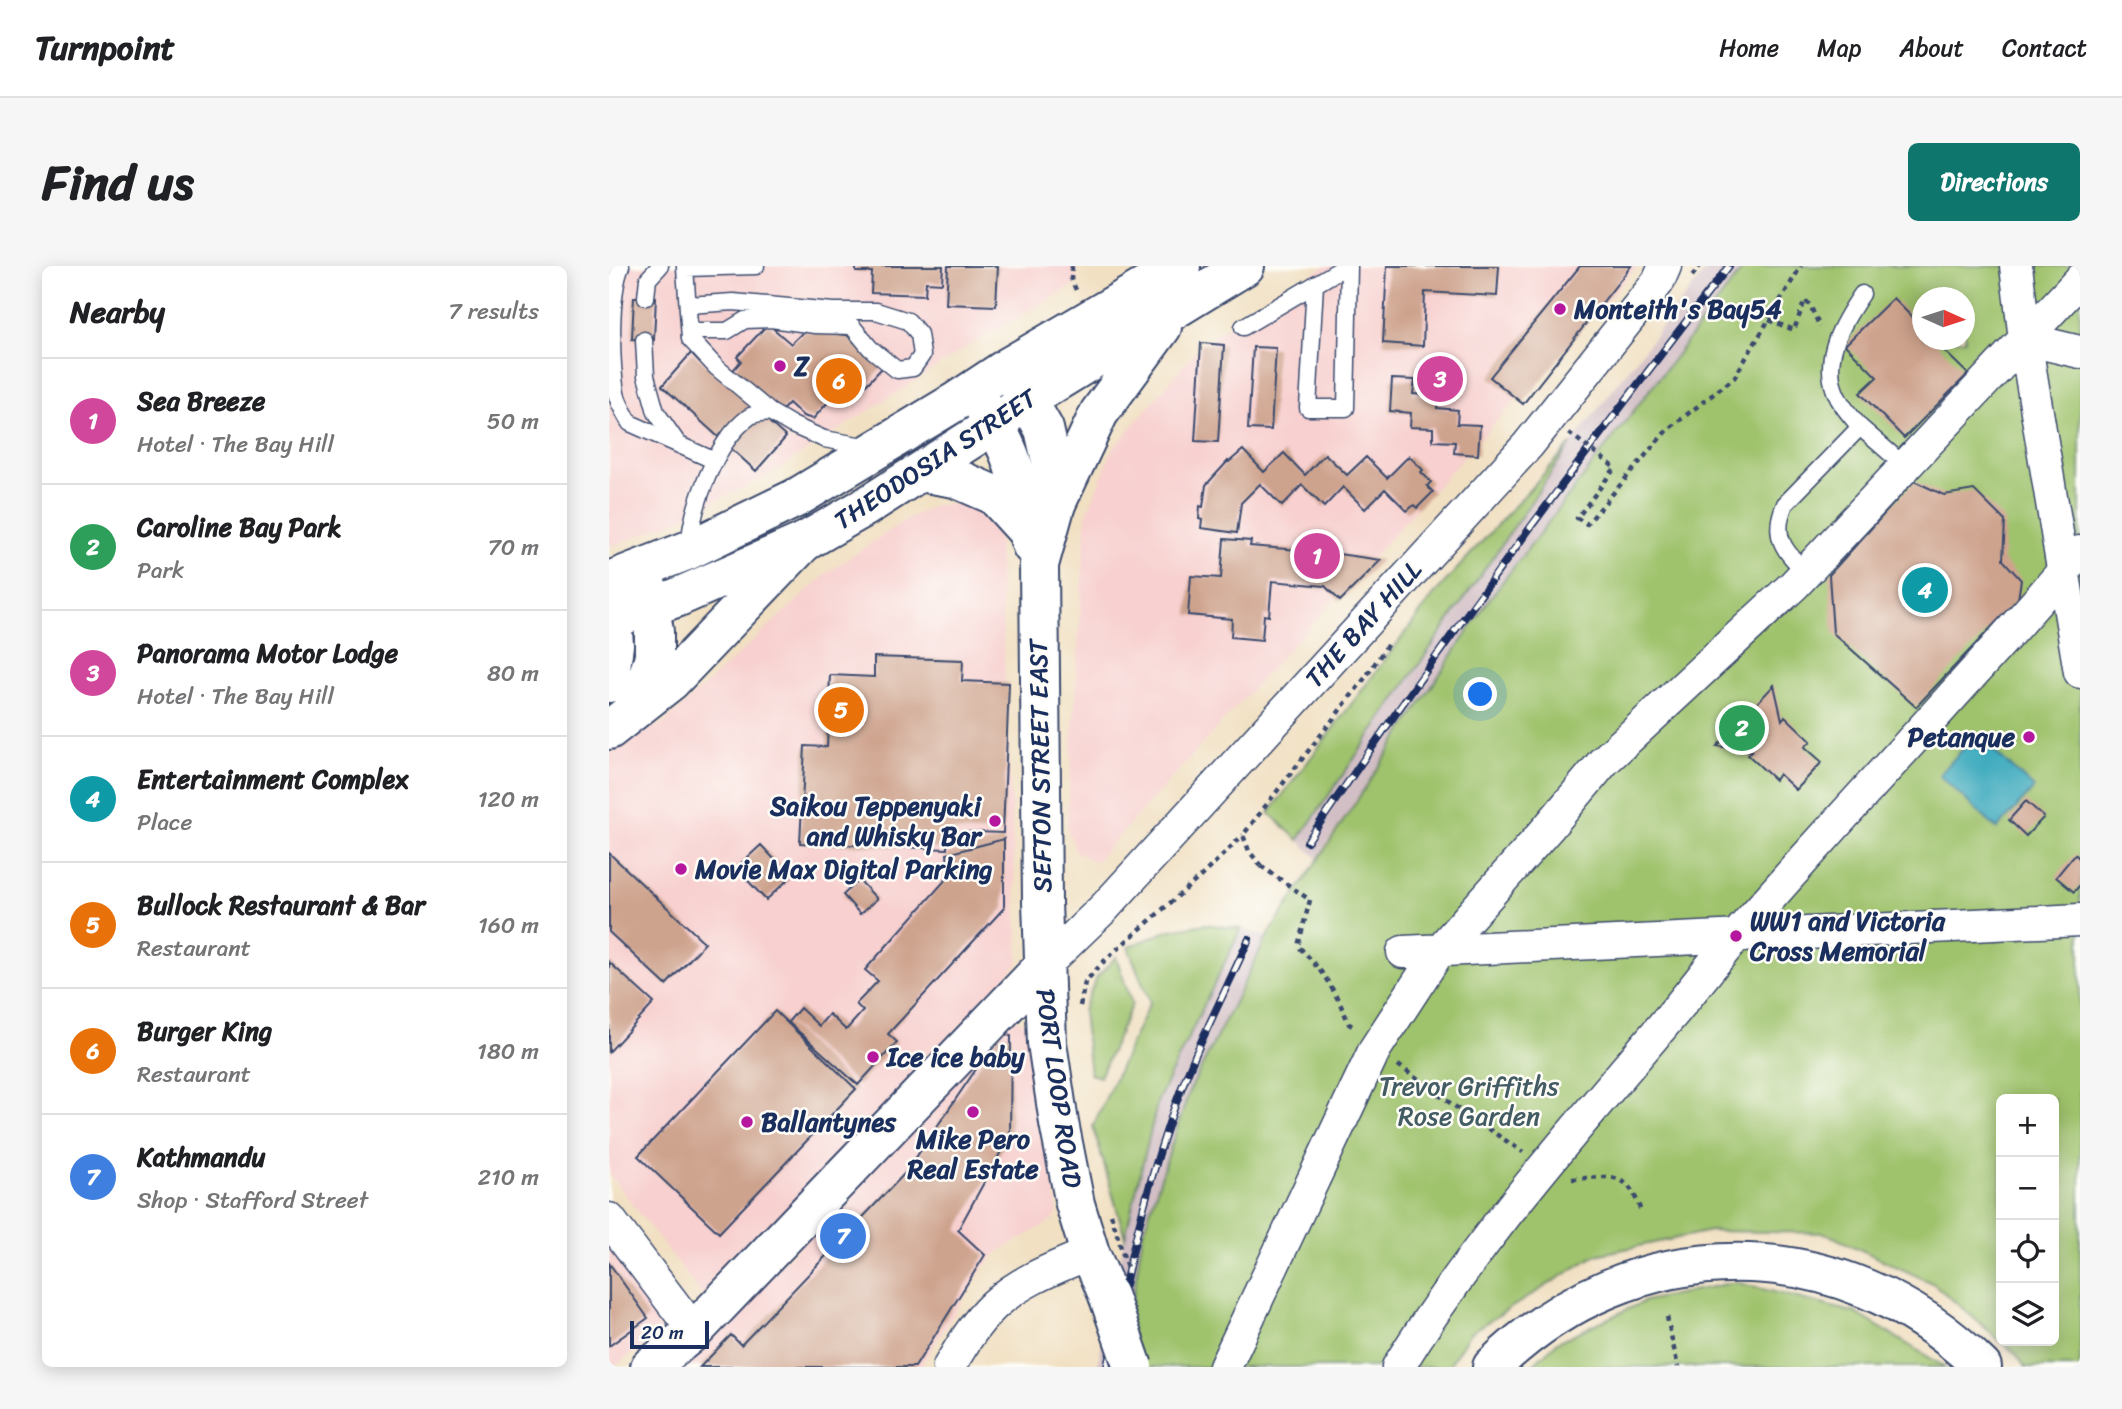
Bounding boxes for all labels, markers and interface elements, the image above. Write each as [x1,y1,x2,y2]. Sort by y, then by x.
text: Turnpoint [35,19,175,77]
text: Home [1719,27,1779,69]
text: Map [1817,27,1861,69]
text: About [1899,27,1964,69]
text: Contact [2002,27,2087,69]
text: Find us [42,139,194,226]
button: Directions [1908,143,2080,221]
text: Nearby [70,285,165,339]
place label: Monteith's Bay54 [1573,286,1782,332]
north arrow [1912,287,1975,350]
text: 7 results [449,291,539,332]
marker: Monteith's Bay54 [1552,301,1568,317]
place label: Z [793,343,810,389]
pin: 3 [1417,353,1463,405]
pin: 6 [816,355,862,407]
marker: Z [772,358,788,374]
street label: THEODOSIA STREET [824,375,1048,542]
text: Sea Breeze [137,378,265,424]
text: 1 [88,401,98,442]
text: 50 m [487,401,539,442]
text: Hotel · The Bay Hill [137,424,334,465]
text: Caroline Bay Park [137,504,341,550]
text: 2 [86,527,100,568]
text: 70 m [488,527,539,568]
pin: 1 [1294,530,1340,582]
street label: THE BAY HILL [1293,549,1433,699]
text: Park [137,550,184,591]
pin: 4 [1902,564,1948,616]
text: Panorama Motor Lodge [137,630,398,676]
street label: SEFTON STREET EAST [1015,637,1065,893]
text: 3 [87,653,99,694]
text: 80 m [487,653,539,694]
text: Hotel · The Bay Hill [137,676,334,717]
your location [1463,677,1497,711]
pin: 5 [818,684,864,736]
pin: 2 [1719,702,1765,754]
place label: Petanque [1907,714,2016,760]
marker: Petanque [2021,729,2037,745]
text: Entertainment Complex [137,756,408,802]
text: 4 [86,779,100,820]
text: 120 m [478,779,539,820]
place label: Saikou Teppenyaki and Whisky Bar [769,783,983,859]
text: Place [137,802,192,843]
marker: Saikou Teppenyaki and Whisky Bar [987,813,1003,829]
place label: Movie Max Digital Parking [694,846,993,892]
marker: Movie Max Digital Parking [673,861,689,877]
text: Bullock Restaurant & Bar [137,882,425,928]
place label: WW1 and Victoria Cross Memorial [1749,898,1946,974]
text: 5 [86,905,100,946]
text: 160 m [478,905,539,946]
text: Restaurant [137,928,251,969]
marker: WW1 and Victoria Cross Memorial [1728,928,1744,944]
street label: PORT LOOP ROAD [1022,985,1096,1191]
text: Burger King [137,1008,272,1054]
text: 6 [86,1031,100,1072]
text: 180 m [477,1031,539,1072]
place label: Ice ice baby [885,1034,1025,1080]
marker: Ice ice baby [865,1049,881,1065]
text: Restaurant [137,1054,251,1095]
park label: Trevor Griffiths Rose Garden [1379,1063,1560,1139]
map controls [1996,1094,2059,1346]
button: + [1996,1094,2059,1157]
place label: Ballantynes [761,1099,897,1145]
marker: Mike Pero Real Estate [965,1104,981,1120]
marker: Ballantynes [739,1114,755,1130]
place label: Mike Pero Real Estate [906,1116,1039,1192]
text: Kathmandu [137,1134,266,1180]
text: 7 [86,1157,100,1198]
text: 210 m [478,1157,539,1198]
button: − [1996,1157,2059,1220]
text: Shop · Stafford Street [137,1180,368,1221]
pin: 7 [820,1210,866,1262]
button: locate [1996,1220,2059,1283]
button: layers [1996,1283,2059,1346]
text: 20 m [641,1316,684,1349]
scale bar [630,1318,709,1350]

